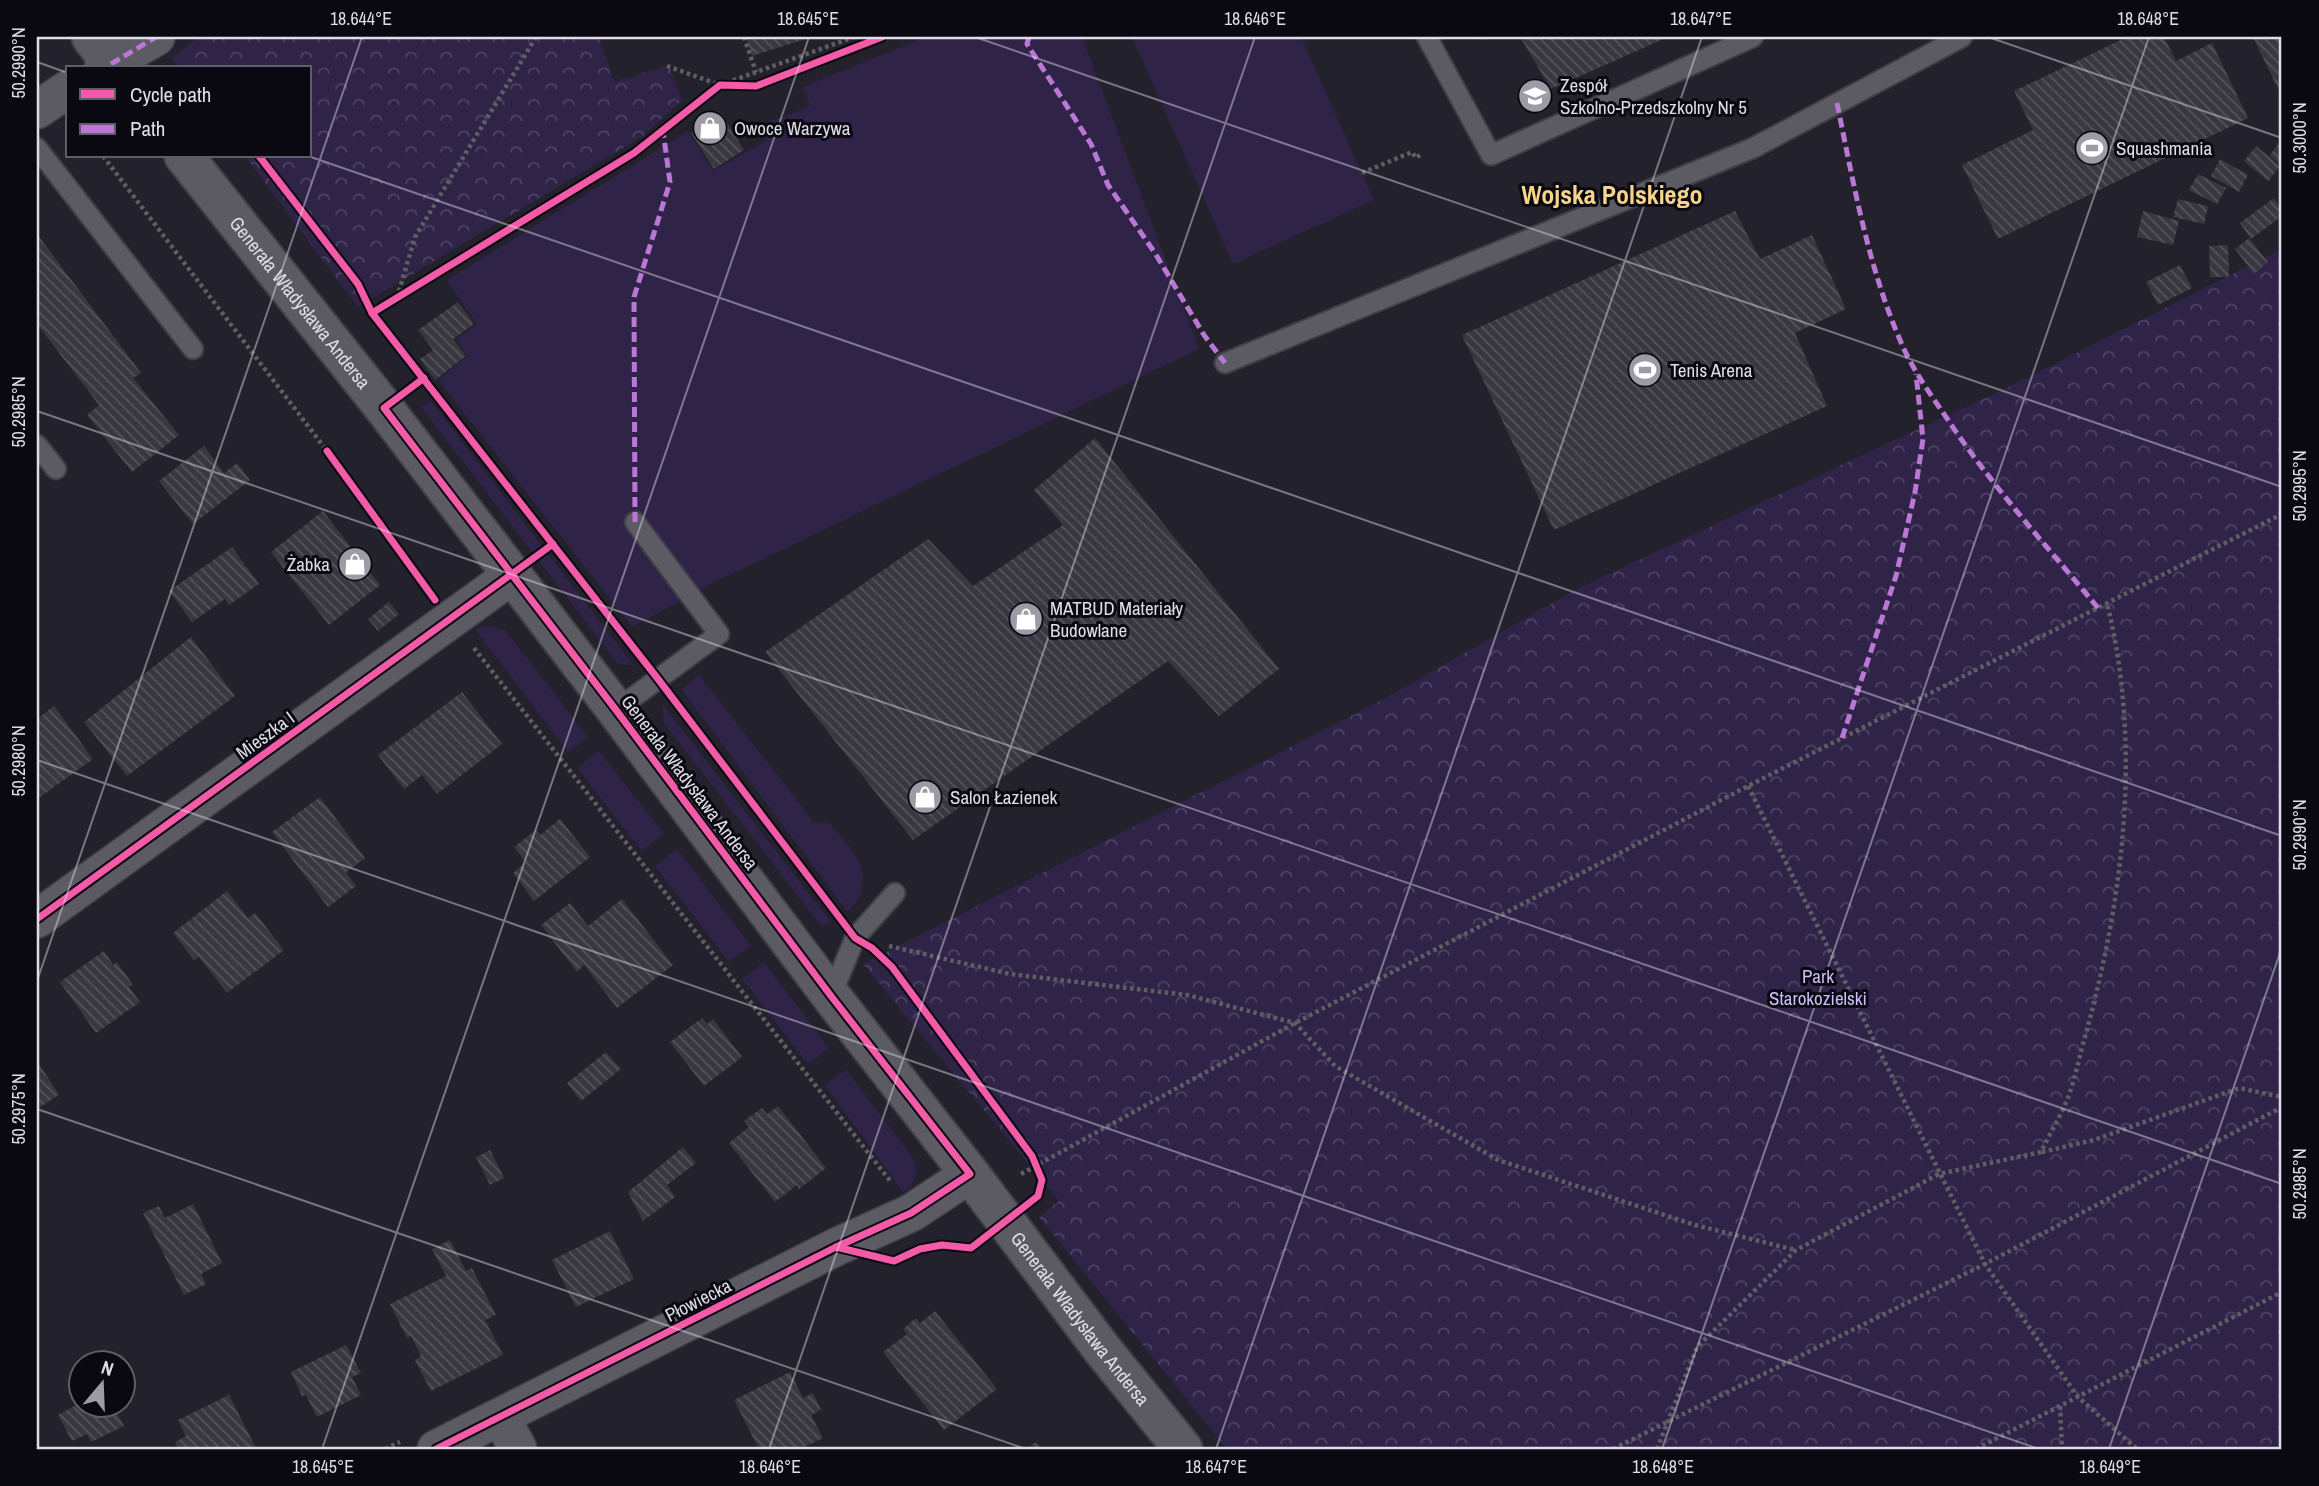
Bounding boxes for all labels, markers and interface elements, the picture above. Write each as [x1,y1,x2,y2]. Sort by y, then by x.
text: 18.644°E [330,6,392,31]
text: 18.645°E [777,6,839,31]
text: 18.646°E [1224,6,1286,31]
text: 18.647°E [1670,6,1732,31]
text: 18.648°E [2117,6,2179,31]
text: 50.2990°N [6,27,31,99]
legend [66,66,312,158]
place label: Zespół Szkolno-Przedszkolny Nr 5 [1560,72,1747,120]
school or university icon: Zespół Szkolno-Przedszkolny Nr 5 [1516,77,1554,115]
text: Cycle path [130,80,211,109]
text: 50.3000°N [2287,102,2312,174]
shop icon: Owoce Warzywa [691,109,729,147]
text: Path [130,114,165,143]
place label: Owoce Warzywa [734,115,851,141]
sports icon: Squashmania [2073,129,2111,167]
place label: Squashmania [2116,135,2212,161]
district label: Wojska Polskiego [1522,177,1702,212]
street label: Generała Władysława Andersa [224,211,377,394]
sports icon: Tenis Arena [1626,351,1664,389]
place label: Tenis Arena [1670,357,1753,383]
text: 50.2985°N [6,376,31,448]
text: 50.2995°N [2287,450,2312,522]
shop icon: Żabka [336,545,374,583]
place label: Żabka [287,551,330,577]
place label: MATBUD Materiały Budowlane [1050,595,1183,643]
shop icon: MATBUD Materiały Budowlane [1007,600,1045,638]
street label: Generała Władysława Andersa [616,689,765,875]
street label: Mieszka I [230,705,300,765]
text: 50.2980°N [6,725,31,797]
shop icon: Salon Łazienek [906,778,944,816]
place label: Salon Łazienek [950,784,1058,810]
text: 50.2990°N [2287,799,2312,871]
park label: Park Starokozielski [1769,963,1867,1011]
text: 50.2975°N [6,1073,31,1145]
text: 50.2985°N [2287,1148,2312,1220]
street label: Generała Władysława Andersa [1005,1226,1156,1411]
street label: Płowiecka [660,1272,736,1328]
north arrow [66,1350,136,1420]
text: N [98,1354,117,1382]
text: 18.645°E [292,1454,354,1479]
text: 18.646°E [739,1454,801,1479]
text: 18.647°E [1185,1454,1247,1479]
text: 18.648°E [1632,1454,1694,1479]
text: 18.649°E [2079,1454,2141,1479]

